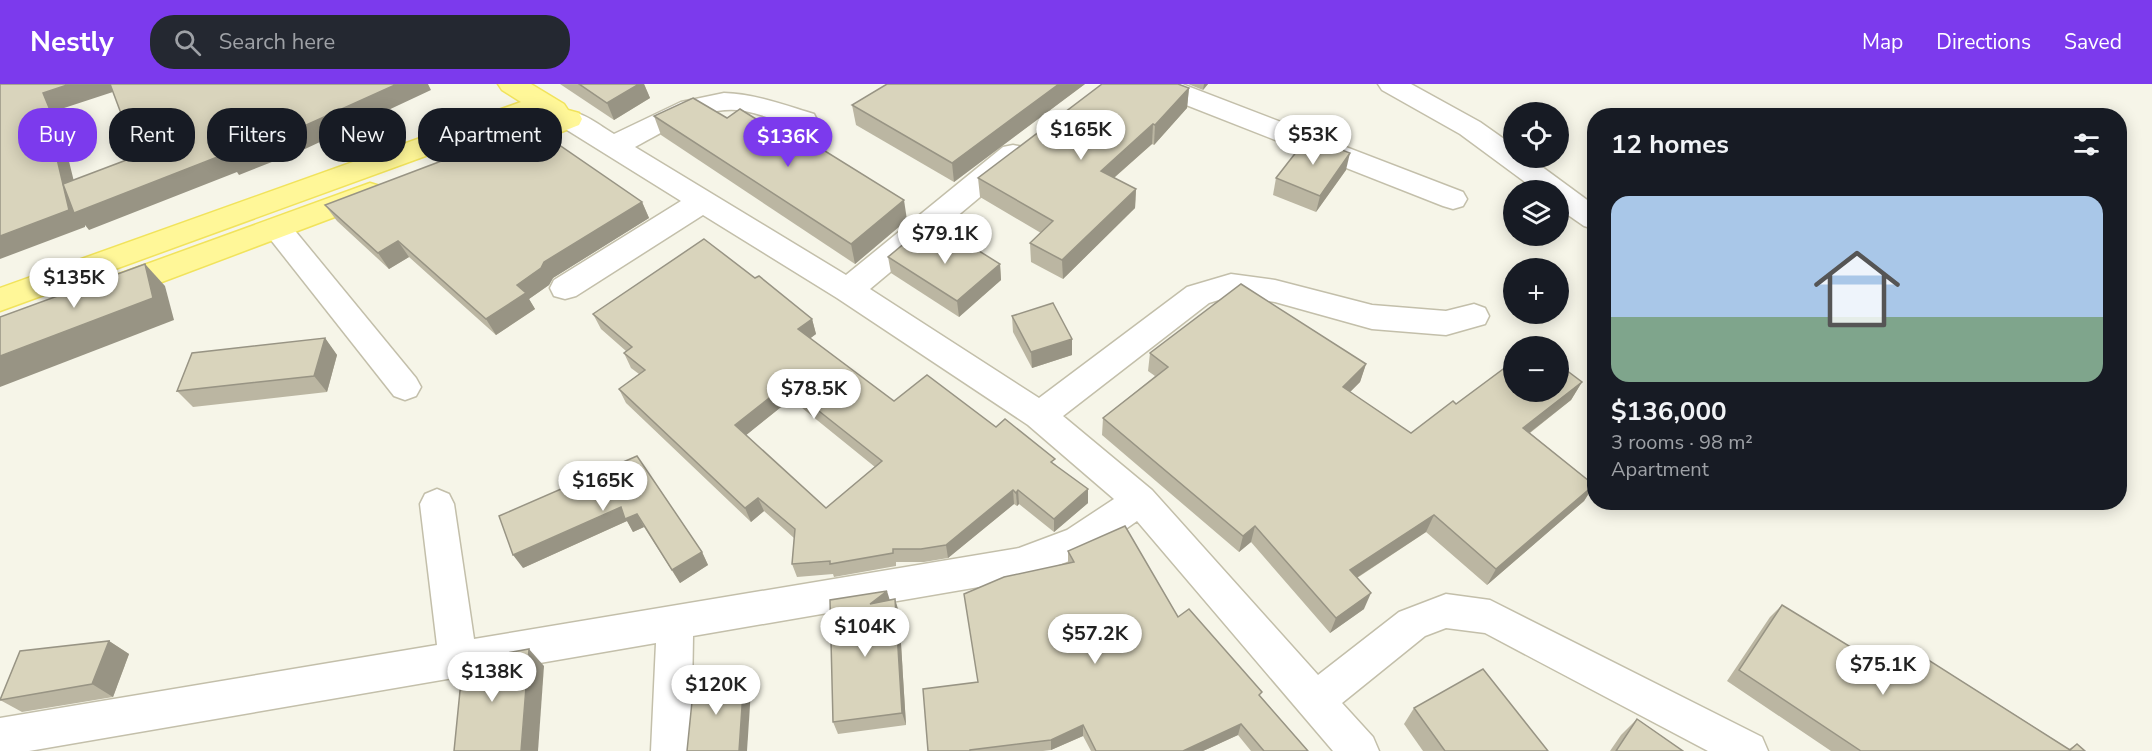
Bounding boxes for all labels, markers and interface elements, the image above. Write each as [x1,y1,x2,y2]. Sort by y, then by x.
search box [150,15,570,69]
text: Nestly [30,23,114,61]
icon: search [171,26,204,59]
text: Search here [219,27,335,57]
text: Map [1862,28,1903,56]
text: Directions [1936,28,2031,56]
text: Saved [2064,28,2122,56]
map controls [1503,102,1569,402]
button: locate [1503,102,1569,168]
chip: Buy [18,108,97,162]
chip: Rent [109,108,195,162]
chip: Filters [207,108,307,162]
chip: New [319,108,406,162]
chip: Apartment [418,108,562,162]
pin: $165K [1039,110,1123,161]
pin: $53K [1277,115,1349,166]
text: $165K [1050,116,1112,143]
pin: $136K [746,117,830,168]
text: $53K [1288,121,1338,148]
text: $136K [757,123,819,150]
text: 12 homes [1611,127,1729,162]
icon: filters [2070,128,2103,161]
button: layers [1503,180,1569,246]
pin: $79.1K [896,214,994,265]
text: $79.1K [912,220,978,247]
icon: home [1803,235,1911,343]
pin: $135K [32,258,116,309]
button: + [1503,258,1569,324]
text: $135K [43,264,105,291]
button: − [1503,336,1569,402]
pin: $78.5K [765,369,863,420]
text: $78.5K [781,375,847,402]
text: $136,000 [1611,394,1727,429]
text: 3 rooms · 98 m² [1611,429,1753,456]
text: Apartment [1611,456,1709,483]
pin: $165K [561,461,645,512]
text: $165K [572,467,634,494]
pin: $104K [823,607,907,658]
text: $104K [834,613,896,640]
pin: $57.2K [1046,614,1144,665]
text: $57.2K [1062,620,1128,647]
pin: $75.1K [1834,645,1932,696]
text: $75.1K [1850,651,1916,678]
pin: $138K [450,652,534,703]
text: $138K [461,658,523,685]
pin: $120K [674,665,758,716]
text: $120K [685,671,747,698]

